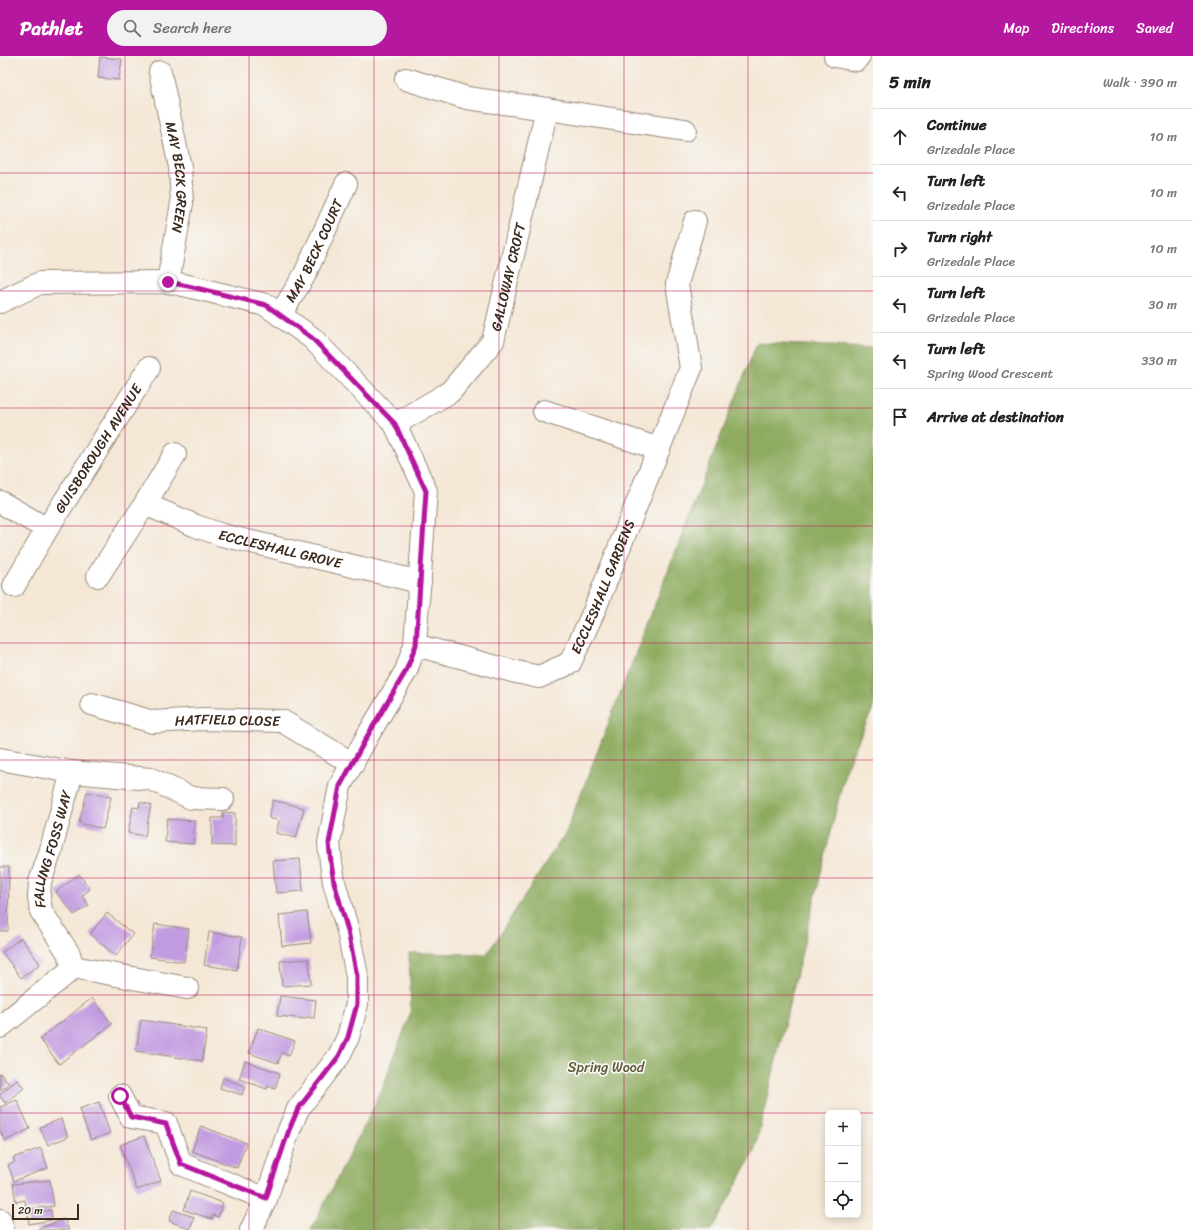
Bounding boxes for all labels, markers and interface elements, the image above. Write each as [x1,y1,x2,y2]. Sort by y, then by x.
search box [107,10,387,46]
text: Pathlet [20,12,83,45]
text: Search here [153,15,232,41]
text: Map [1003,16,1029,41]
text: Directions [1051,16,1114,41]
text: Saved [1136,16,1173,41]
icon: search [121,17,143,39]
text: 5 min [889,67,931,97]
text: Walk · 390 m [1103,71,1177,94]
text: Continue [927,112,987,138]
street label: MAY BECK GREEN [158,119,195,235]
text: 10 m [1150,125,1177,148]
icon: ahead [889,126,911,148]
text: Grizedale Place [927,138,1015,161]
text: Turn left [927,168,985,194]
text: 10 m [1150,181,1177,204]
icon: left [889,182,911,204]
street label: MAY BECK COURT [278,194,351,307]
text: Grizedale Place [927,194,1015,217]
street label: GALLOWAY CROFT [483,219,533,334]
text: Turn right [927,224,992,250]
text: 10 m [1150,237,1177,260]
icon: right [889,238,911,260]
text: Grizedale Place [927,250,1015,273]
route end [159,273,177,291]
text: Turn left [927,280,985,306]
text: 30 m [1148,293,1177,316]
icon: left [889,294,911,316]
text: Grizedale Place [927,306,1015,329]
text: Turn left [927,336,985,362]
text: 330 m [1141,349,1177,372]
icon: left [889,350,911,372]
text: Spring Wood Crescent [927,362,1053,385]
street label: GUISBOROUGH AVENUE [47,378,149,518]
text: Arrive at destination [927,404,1064,430]
icon: arrive [889,406,911,428]
street label: ECCLESHALL GARDENS [563,515,642,658]
street label: ECCLESHALL GROVE [216,522,346,576]
street label: HATFIELD CLOSE [174,706,281,733]
street label: FALLING FOSS WAY [26,787,79,910]
park label: Spring Wood [568,1055,646,1080]
route start [111,1087,129,1105]
map controls [825,1110,861,1218]
button: + [825,1110,861,1146]
button: − [825,1146,861,1182]
button: locate [825,1182,861,1218]
text: 20 m [18,1201,43,1220]
scale bar [12,1202,79,1221]

